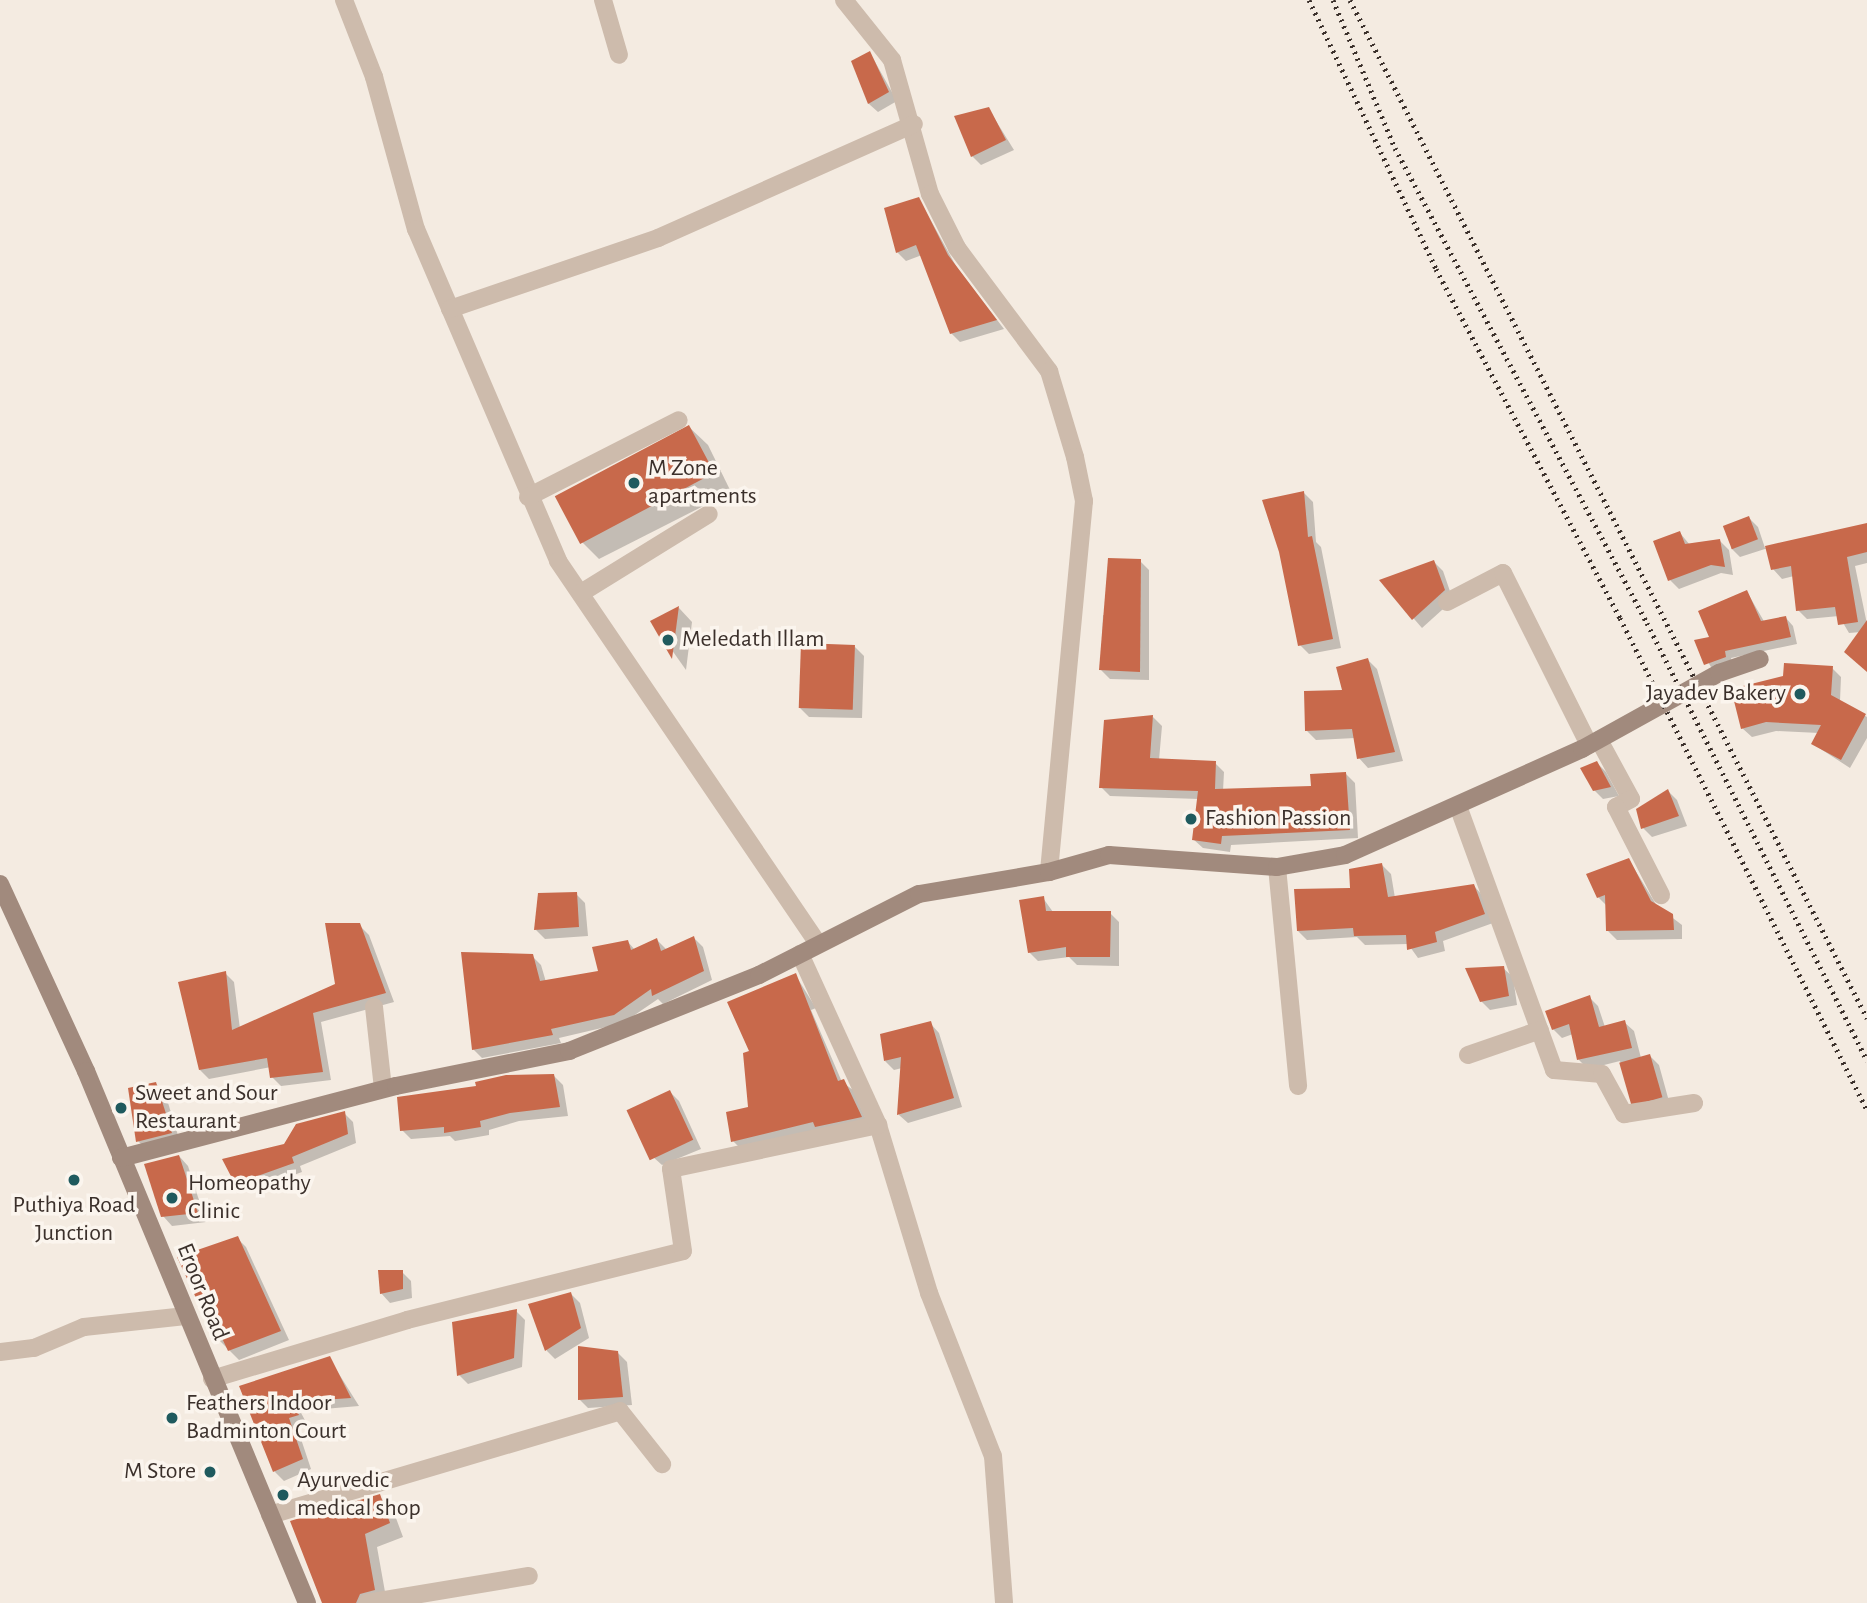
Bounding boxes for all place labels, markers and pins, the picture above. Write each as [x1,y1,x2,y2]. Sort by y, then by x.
place label: M Zone apartments [648,455,757,511]
marker: M Zone apartments [626,475,642,491]
place label: Meledath Illam [682,626,824,654]
marker: Meledath Illam [660,632,676,648]
place label: Jayadev Bakery [1646,680,1786,708]
marker: Jayadev Bakery [1792,686,1808,702]
place label: Fashion Passion [1205,805,1351,833]
marker: Fashion Passion [1183,811,1199,827]
place label: Sweet and Sour Restaurant [135,1080,277,1136]
marker: Sweet and Sour Restaurant [113,1100,129,1116]
place label: Homeopathy Clinic [188,1170,311,1226]
marker: Puthiya Road Junction [66,1172,82,1188]
marker: Homeopathy Clinic [162,1188,182,1208]
place label: Puthiya Road Junction [13,1192,135,1248]
place label: Feathers Indoor Badminton Court [186,1390,346,1446]
marker: Feathers Indoor Badminton Court [164,1410,180,1426]
place label: M Store [124,1458,196,1486]
marker: M Store [202,1464,218,1480]
place label: Ayurvedic medical shop [297,1467,421,1523]
marker: Ayurvedic medical shop [275,1487,291,1503]

